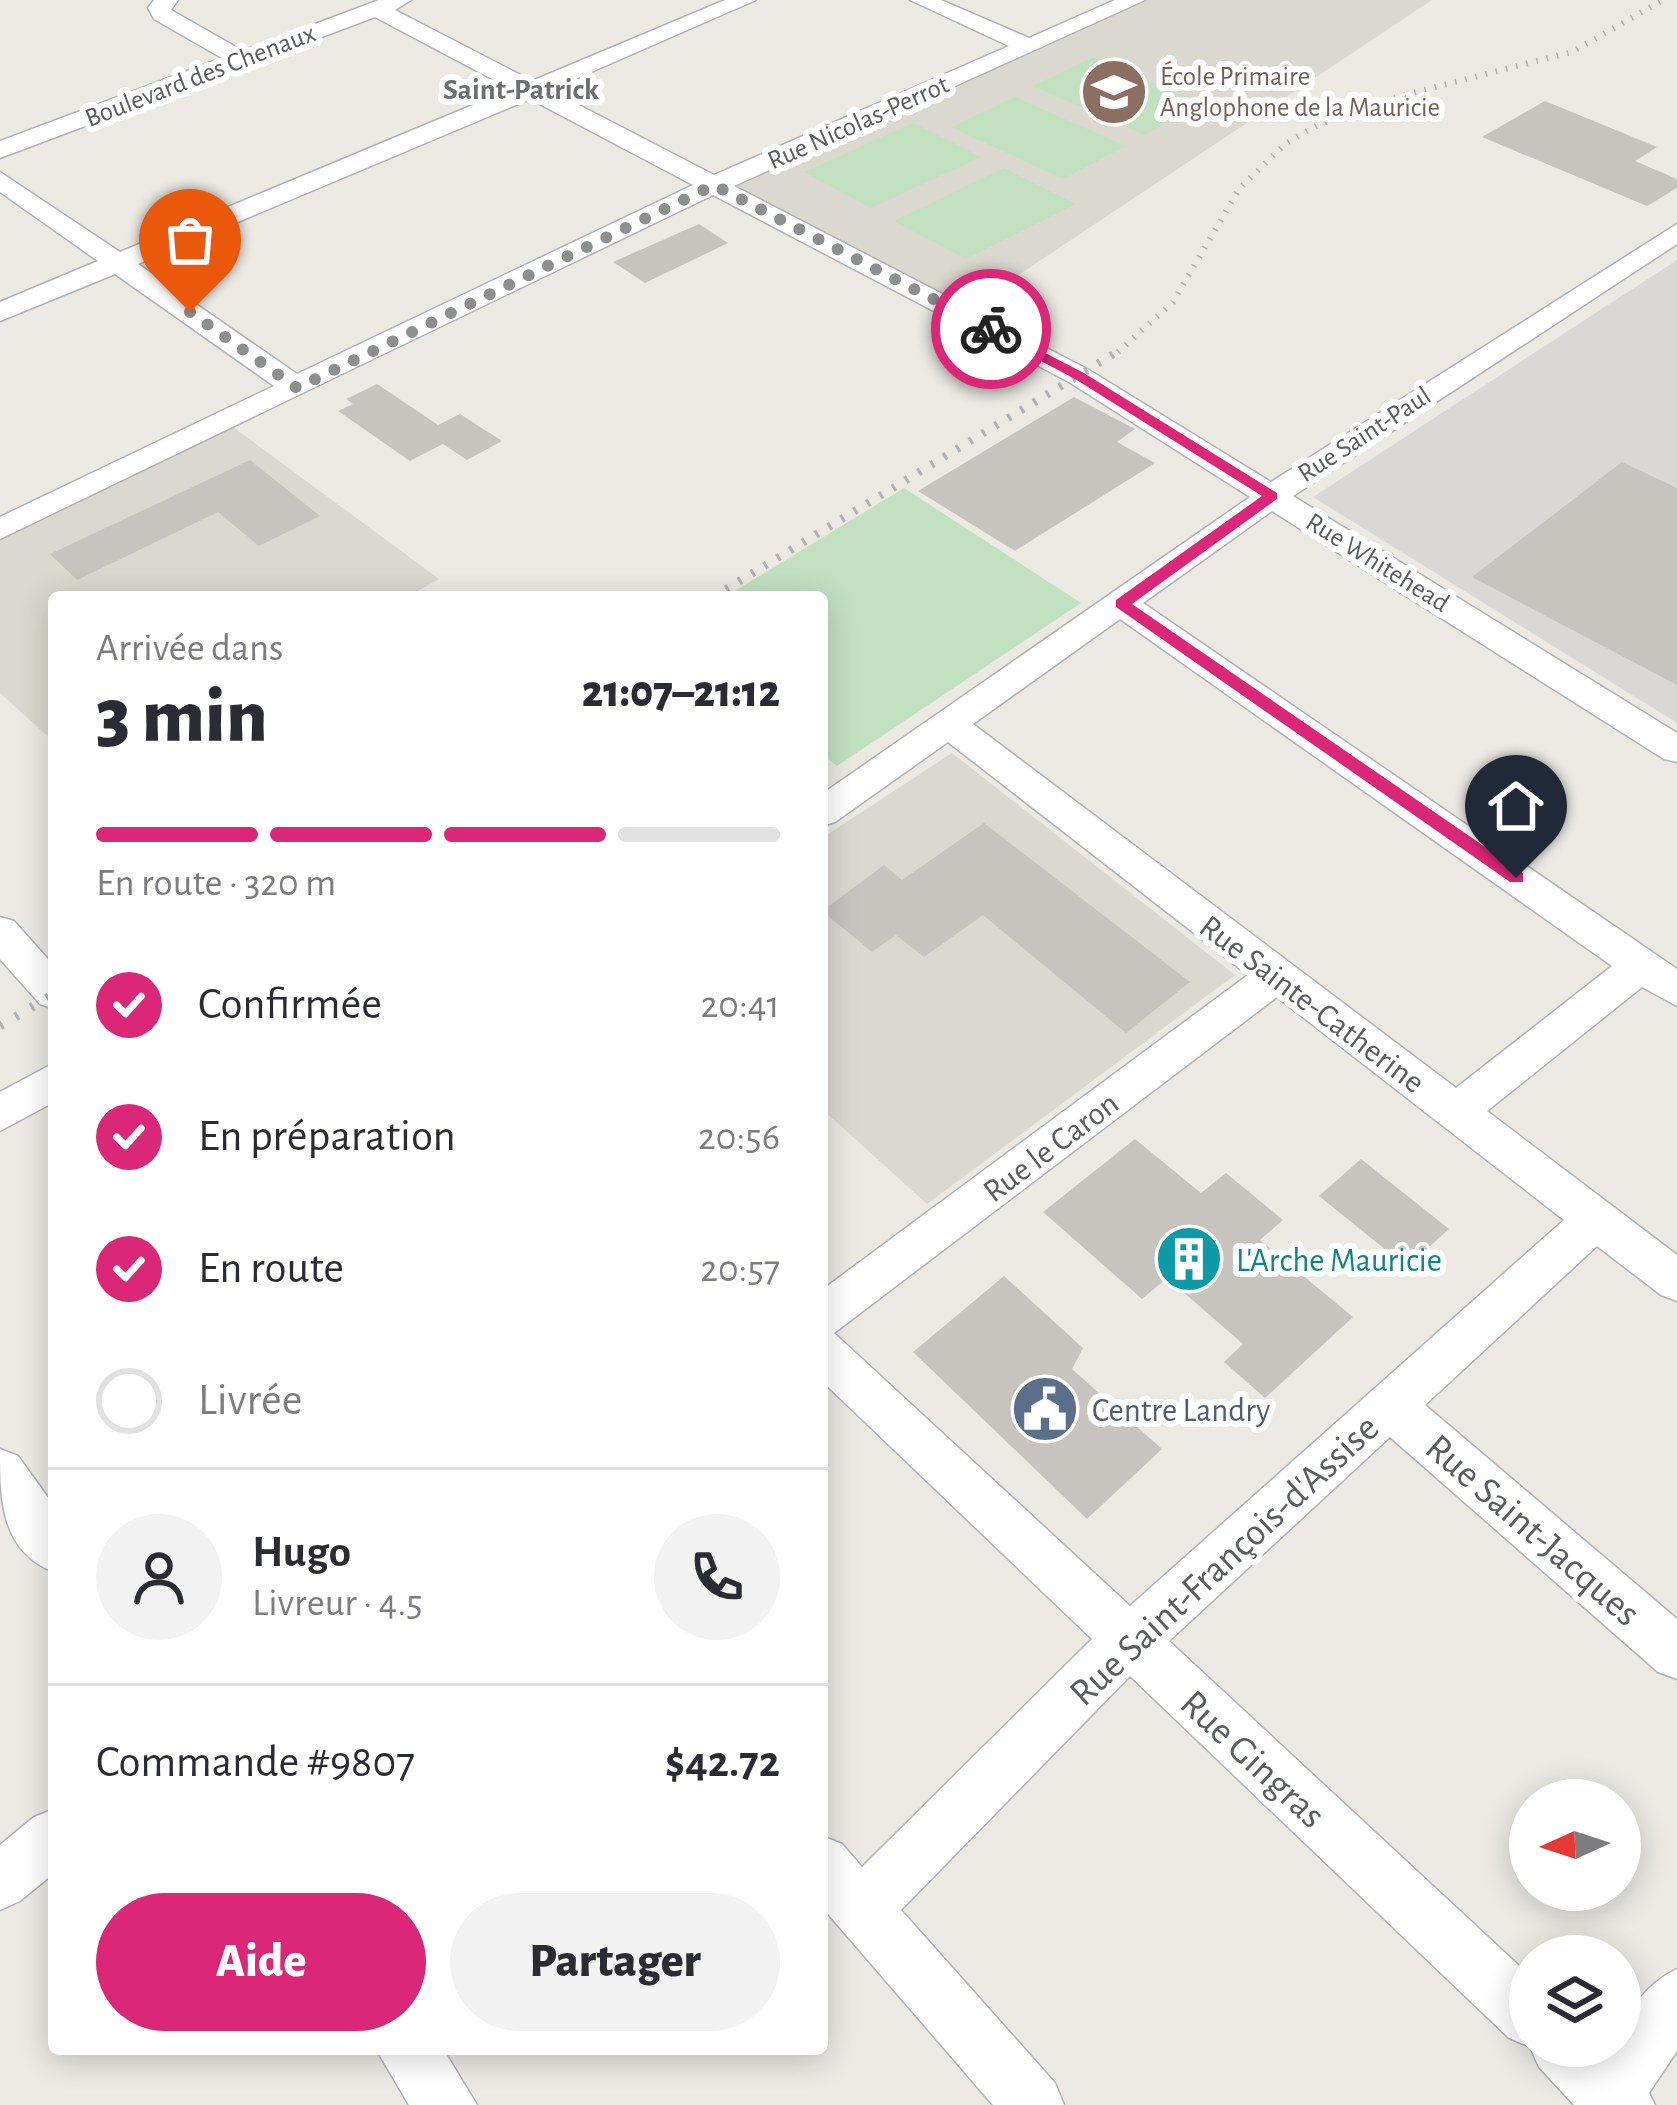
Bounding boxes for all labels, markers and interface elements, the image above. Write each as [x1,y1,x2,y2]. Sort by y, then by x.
street label: Boulevard des Chenaux [81,19,319,132]
school or university icon: École Primaire Anglophone de la Mauricie [1079,57,1149,127]
place label: École Primaire Anglophone de la Mauricie [1160,60,1440,121]
street label: Rue Nicolas-Perrot [764,70,953,174]
district label: Saint-Patrick [443,75,599,105]
pin [139,189,241,312]
icon: bag [157,207,223,273]
courier [931,269,1051,389]
icon: bike [958,296,1024,362]
street label: Rue Saint-Paul [1293,382,1435,487]
street label: Rue Whitehead [1301,508,1454,617]
text: Arrivée dans [96,629,283,668]
text: 21:07–21:12 [582,670,780,715]
text: 3 min [96,678,268,756]
pin [1465,755,1567,878]
icon: home [1483,773,1549,839]
text: En route · 320 m [96,864,336,903]
street label: Rue Sainte-Catherine [1193,910,1430,1100]
icon: check [96,972,162,1038]
text: Confirmée [198,982,382,1027]
text: 20:41 [701,986,780,1025]
street label: Rue le Caron [978,1087,1125,1209]
icon: check [96,1104,162,1170]
text: En préparation [198,1114,456,1159]
text: 20:56 [698,1118,780,1157]
building icon: L'Arche Mauricie [1154,1224,1224,1294]
icon: check [96,1236,162,1302]
place label: L'Arche Mauricie [1236,1245,1442,1278]
text: En route [198,1246,344,1291]
text: 20:57 [700,1250,780,1289]
public building icon: Centre Landry [1010,1374,1080,1444]
text: Livrée [198,1378,303,1423]
place label: Centre Landry [1092,1395,1270,1428]
street label: Rue Saint-François-d'Assise [1063,1408,1386,1714]
street label: Rue Saint-Jacques [1418,1428,1647,1634]
button: person [96,1514,222,1640]
button: phone [654,1514,780,1640]
text: Hugo [252,1530,351,1575]
text: Livreur · 4.5 [252,1584,423,1623]
street label: Rue Gingras [1173,1684,1332,1836]
text: Commande #9807 [96,1740,415,1785]
text: $42.72 [665,1740,780,1785]
north arrow [1509,1779,1641,1911]
map controls [1509,1779,1641,2067]
button: Aide [96,1893,426,2031]
button: Partager [450,1893,780,2031]
button: layers [1509,1935,1641,2067]

